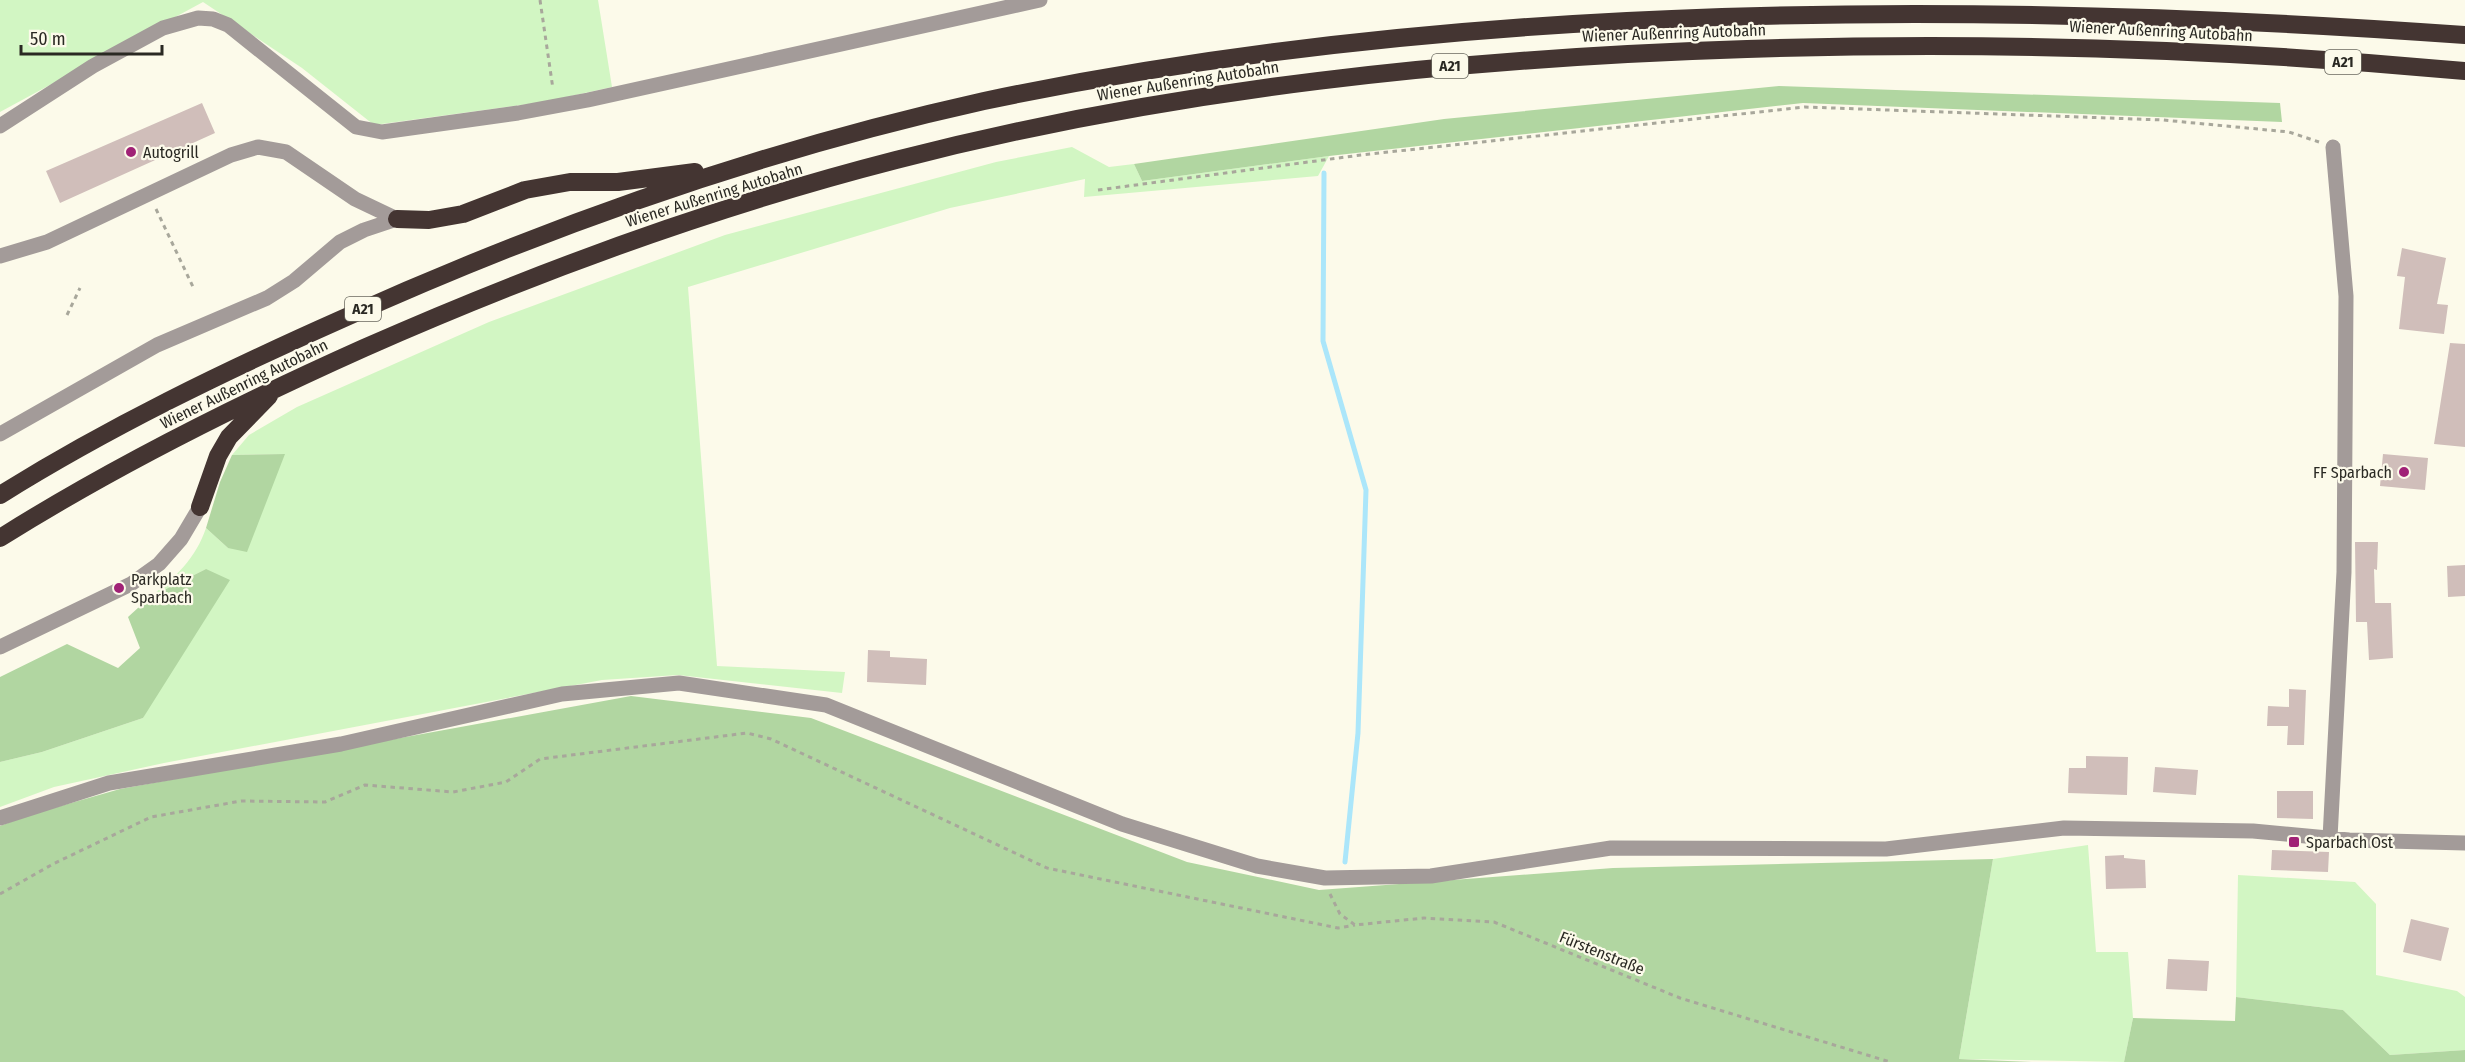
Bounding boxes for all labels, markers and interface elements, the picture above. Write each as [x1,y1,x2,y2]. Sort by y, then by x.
street label: Wiener Außenring Autobahn [2069,17,2253,45]
scale bar [21,18,162,56]
street label: Wiener Außenring Autobahn [1582,20,1766,46]
text: 50 m [30,28,66,50]
road number: A21 [2325,50,2361,74]
road number: A21 [1432,54,1468,78]
street label: Wiener Außenring Autobahn [1096,57,1280,105]
place label: Autogrill [143,143,199,162]
marker: Autogrill [124,145,138,159]
street label: Wiener Außenring Autobahn [623,159,805,231]
road number: A21 [345,297,381,321]
street label: Wiener Außenring Autobahn [157,335,331,433]
place label: FF Sparbach [2313,463,2392,482]
marker: FF Sparbach [2397,465,2411,479]
place label: Parkplatz Sparbach [131,570,192,607]
marker: Parkplatz Sparbach [112,581,126,595]
place label: Sparbach Ost [2306,833,2394,852]
marker: Sparbach Ost [2287,835,2301,849]
street label: Fürstenstraße [1557,927,1647,979]

